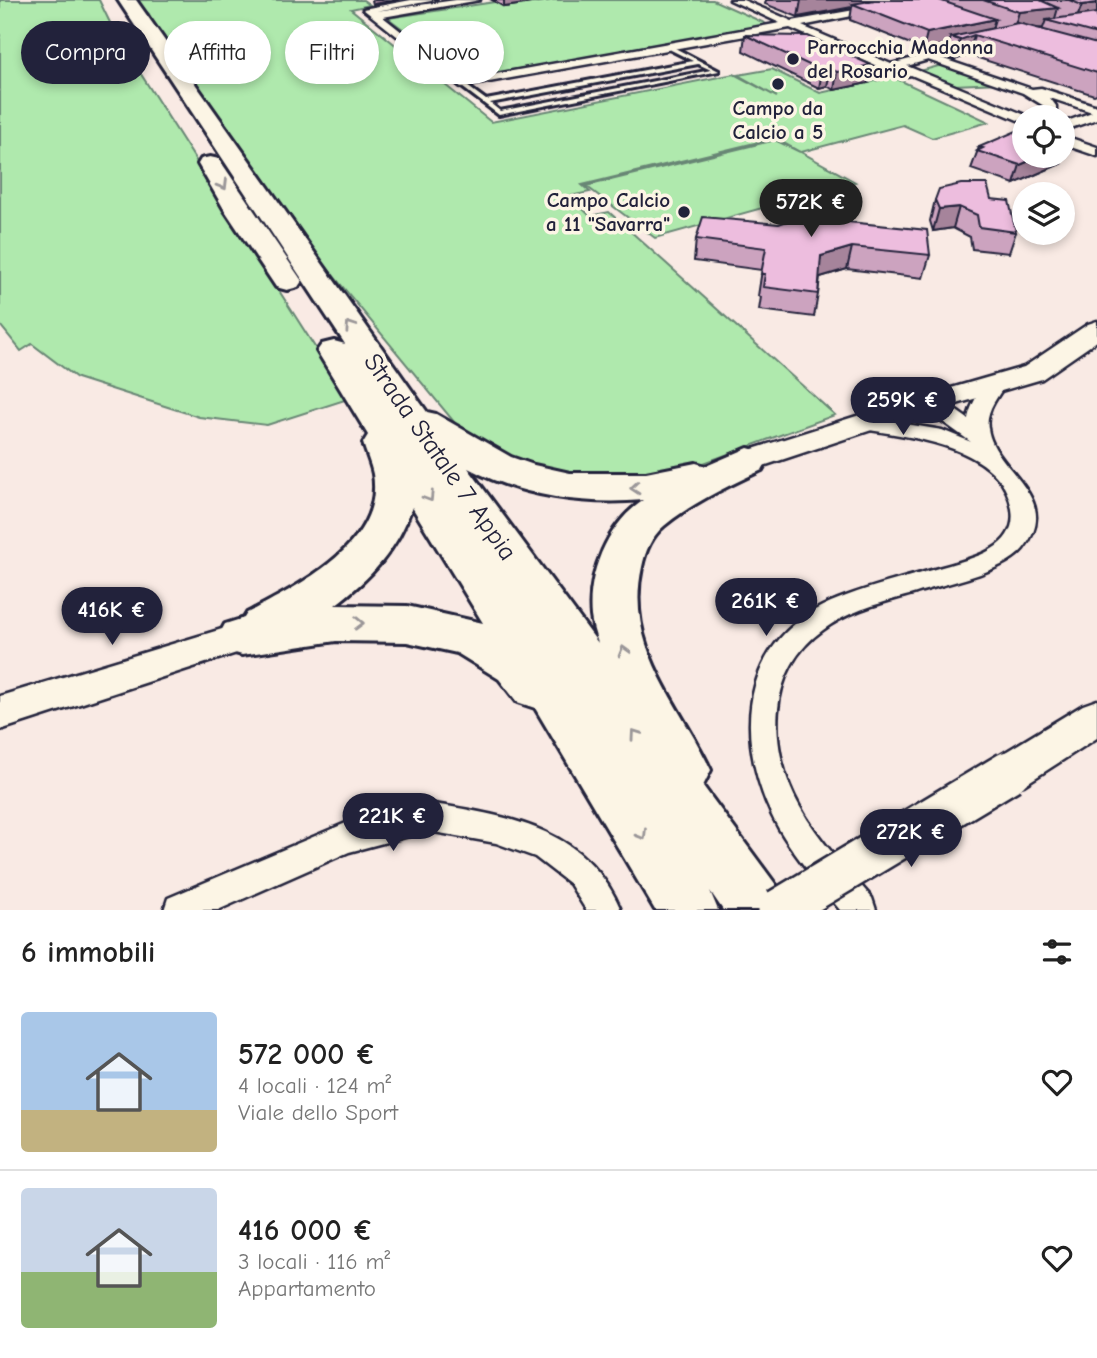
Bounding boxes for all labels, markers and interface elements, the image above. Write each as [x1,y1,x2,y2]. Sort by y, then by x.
chip: Compra [21,21,150,84]
chip: Affitta [164,21,271,84]
chip: Filtri [285,21,379,84]
chip: Nuovo [393,21,504,84]
place label: Parrocchia Madonna del Rosario [807,35,994,83]
marker: Parrocchia Madonna del Rosario [785,51,801,67]
marker: Campo da Calcio a 5 [770,76,786,92]
place label: Campo da Calcio a 5 [733,96,823,144]
map controls [1012,105,1075,245]
button: locate [1012,105,1075,168]
one-way arrow [215,177,228,190]
pin: 572K € [754,180,868,239]
button: layers [1012,182,1075,245]
place label: Campo Calcio a 11 "Savarra" [546,188,670,236]
text: 572K € [775,188,847,215]
marker: Campo Calcio a 11 "Savarra" [676,204,692,220]
one-way arrow [345,321,358,334]
street label: Strada Statale 7 Appia [357,348,523,566]
pin: 259K € [846,378,960,437]
text: 259K € [867,386,939,413]
one-way arrow [629,480,640,495]
one-way arrow [421,490,434,503]
pin: 261K € [709,578,823,638]
text: 261K € [731,587,801,614]
pin: 416K € [55,588,169,647]
text: 416K € [78,596,146,623]
one-way arrow [353,616,364,631]
one-way arrow [618,645,633,657]
one-way arrow [631,729,643,742]
pin: 221K € [336,794,450,853]
text: 221K € [359,802,427,829]
pin: 272K € [854,810,968,869]
text: 272K € [876,818,946,845]
one-way arrow [634,827,647,840]
icon: filters [1038,933,1076,971]
text: 6 immobili [21,935,155,970]
text: 572 000 € [238,1037,376,1072]
icon: home [77,1040,161,1124]
icon: heart [1038,1063,1076,1101]
text: 4 locali · 124 m² [238,1072,391,1099]
text: Viale dello Sport [238,1099,398,1126]
text: 416 000 € [238,1213,373,1248]
icon: home [77,1216,161,1300]
icon: heart [1038,1239,1076,1277]
text: 3 locali · 116 m² [238,1248,390,1275]
text: Appartamento [238,1275,376,1302]

